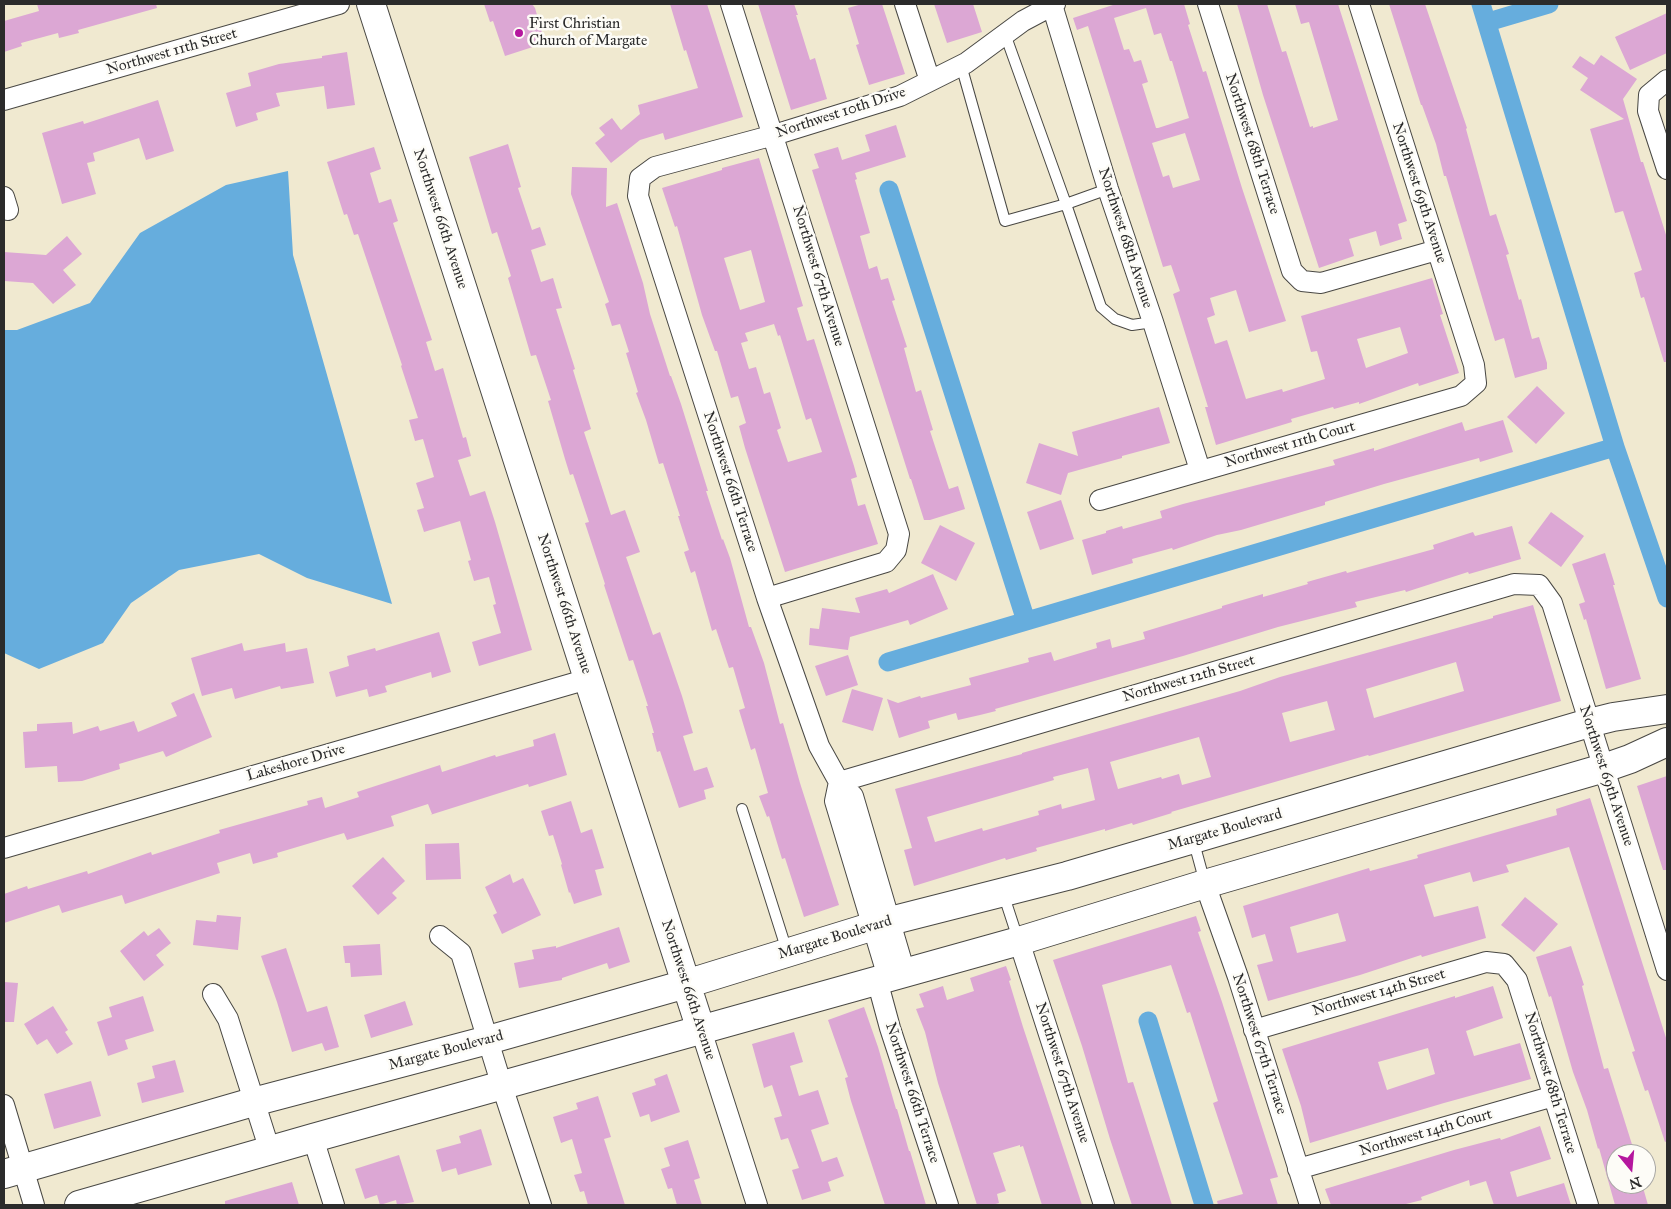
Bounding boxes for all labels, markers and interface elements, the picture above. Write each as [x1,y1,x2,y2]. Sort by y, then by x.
place label: First Christian Church of Margate [529,15,647,50]
street label: Northwest 11th Street [105,25,239,79]
marker: First Christian Church of Margate [513,27,525,39]
street label: Northwest 68th Terrace [1221,71,1283,217]
street label: Northwest 10th Drive [774,84,908,142]
street label: Northwest 69th Avenue [1388,120,1450,266]
street label: Northwest 66th Avenue [409,147,471,291]
street label: Northwest 68th Avenue [1094,165,1156,311]
street label: Northwest 67th Avenue [788,203,848,349]
street label: Northwest 66th Terrace [699,409,761,555]
street label: Northwest 11th Court [1223,418,1357,472]
street label: Northwest 66th Avenue [533,532,595,676]
street label: Northwest 12th Street [1121,652,1257,706]
street label: Northwest 69th Avenue [1575,703,1637,849]
street label: Lakeshore Drive [245,740,347,786]
street label: Margate Boulevard [1166,805,1284,855]
street label: Margate Boulevard [776,912,894,964]
street label: Northwest 66th Avenue [657,918,719,1062]
street label: Northwest 14th Street [1310,965,1448,1021]
street label: Northwest 67th Terrace [1228,971,1290,1117]
street label: Northwest 67th Avenue [1031,1000,1093,1146]
street label: Northwest 68th Terrace [1520,1010,1580,1156]
street label: Northwest 66th Terrace [881,1020,943,1166]
street label: Margate Boulevard [387,1027,505,1075]
street label: Northwest 14th Court [1358,1105,1494,1161]
north arrow [1606,1144,1656,1194]
text: N [1627,1173,1643,1193]

